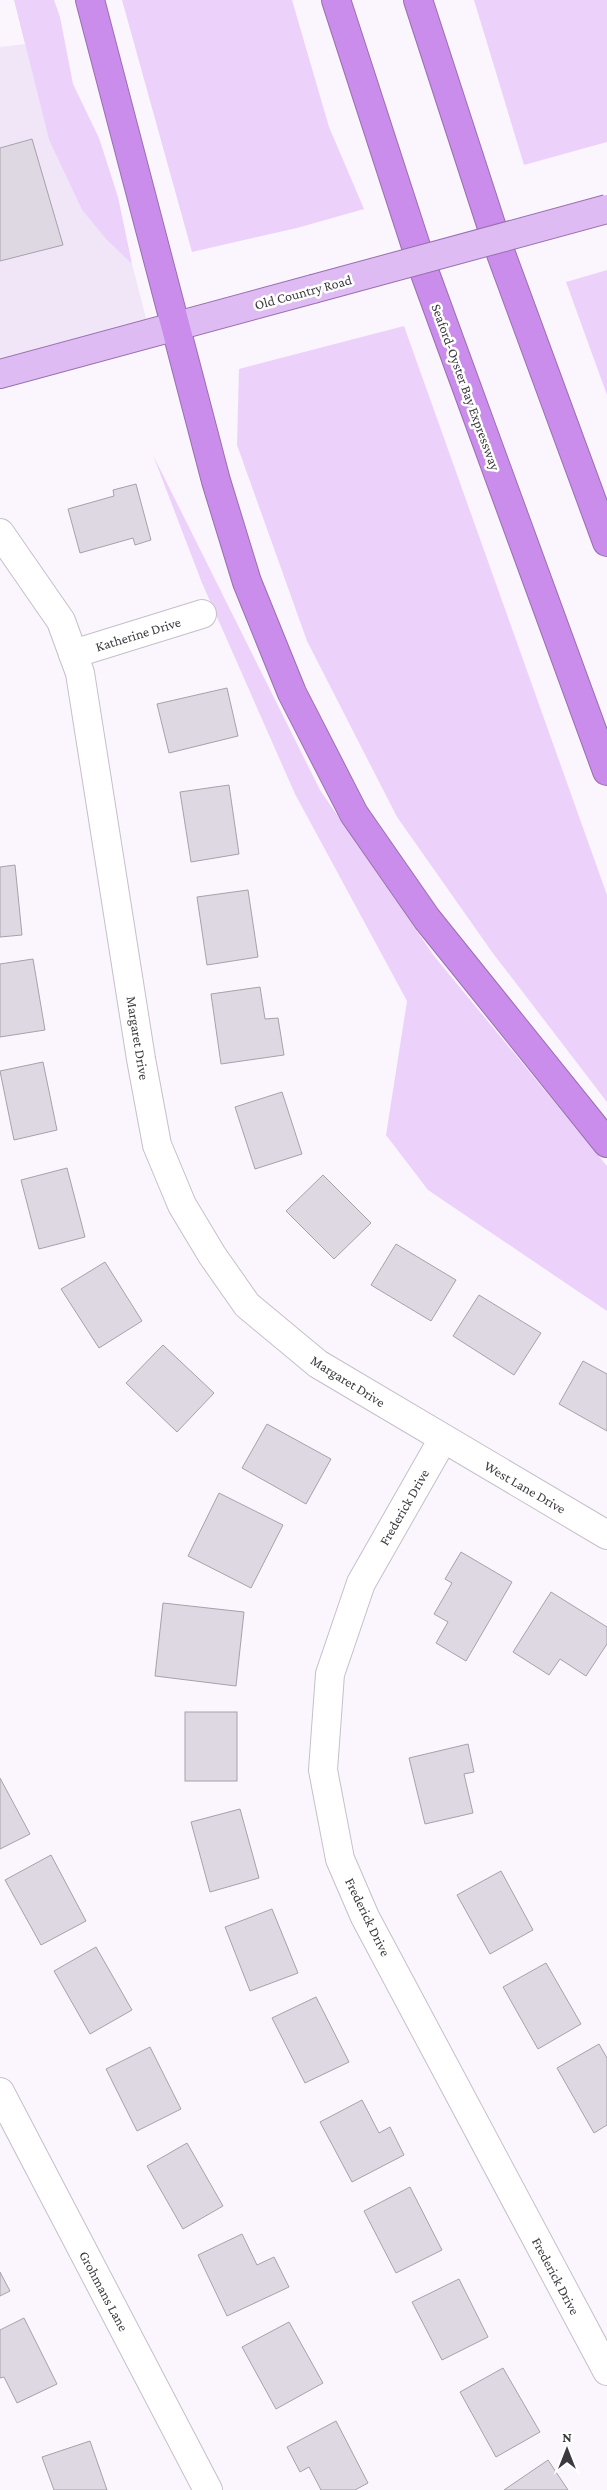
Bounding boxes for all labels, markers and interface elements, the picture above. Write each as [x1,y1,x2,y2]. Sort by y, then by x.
street label: Old Country Road [253,271,354,313]
street label: Seaford-Oyster Bay Expressway [428,301,504,473]
street label: Katherine Drive [94,613,182,655]
street label: Margaret Drive [123,995,153,1081]
street label: Margaret Drive [308,1352,388,1410]
street label: West Lane Drive [481,1457,569,1517]
street label: Frederick Drive [376,1466,432,1548]
street label: Frederick Drive [342,1875,394,1959]
street label: Frederick Drive [529,2235,583,2317]
street label: Grohmans Lane [76,2248,132,2334]
north arrow [542,2425,592,2475]
text: N [562,2429,572,2445]

